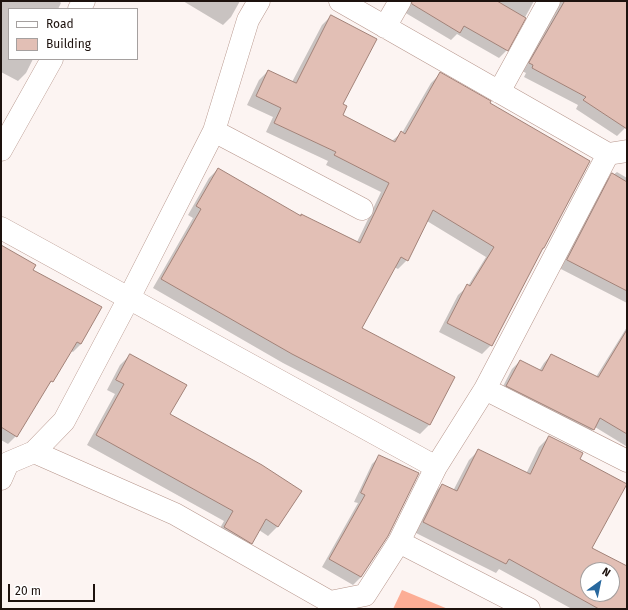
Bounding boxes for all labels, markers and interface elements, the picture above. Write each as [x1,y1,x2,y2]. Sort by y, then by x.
legend [8,8,138,60]
text: Road [46,17,74,31]
text: Building [46,37,91,51]
north arrow [580,562,620,602]
text: N [600,565,613,580]
scale bar [10,576,97,602]
text: 20 m [15,584,41,598]

